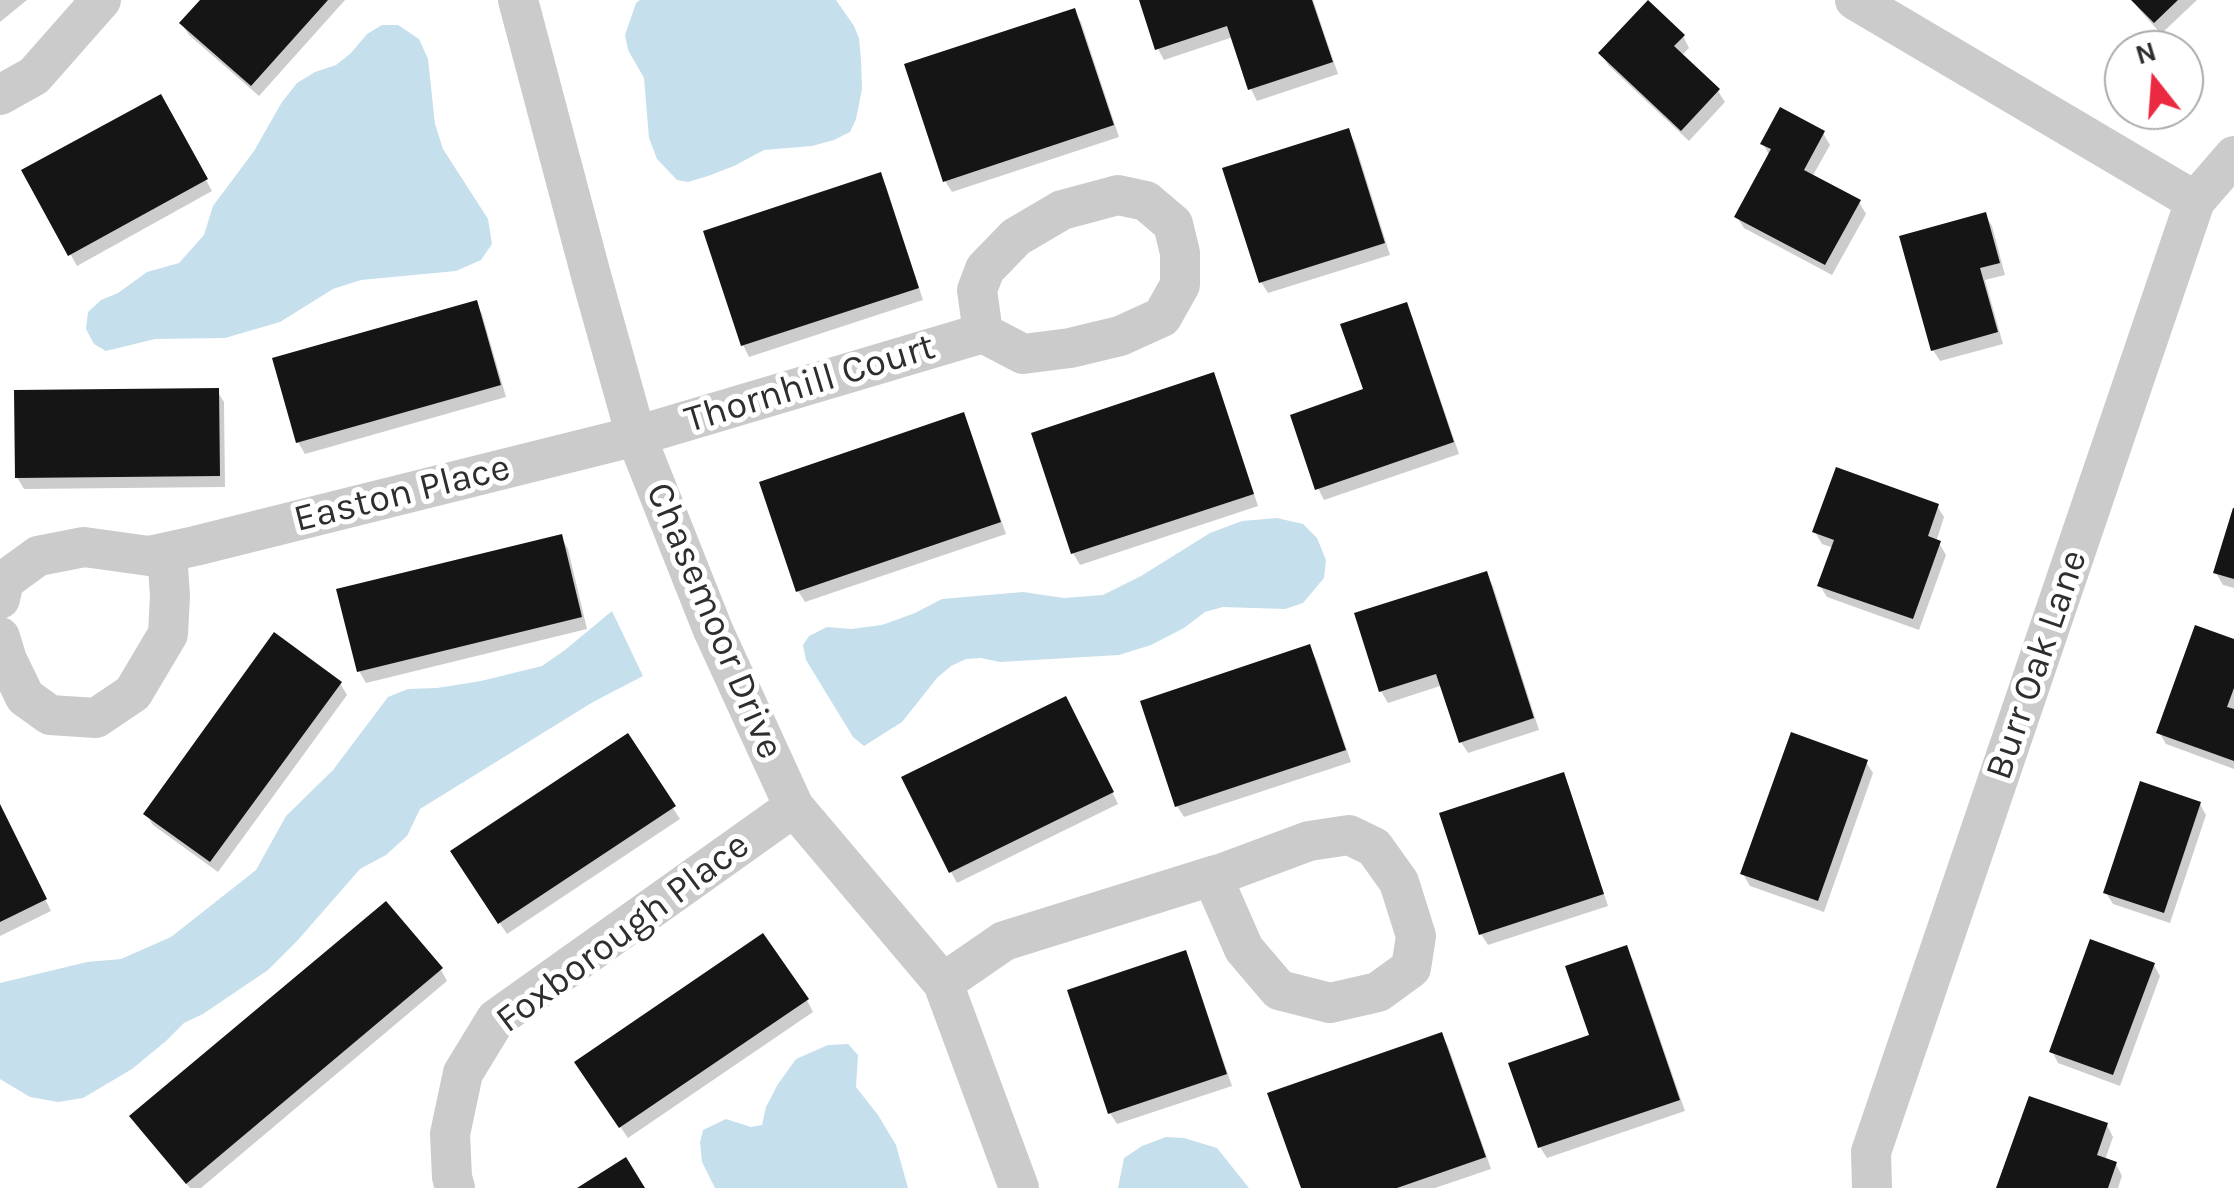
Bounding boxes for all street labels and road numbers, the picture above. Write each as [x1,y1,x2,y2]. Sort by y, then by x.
street label: Thornhill Court [679,324,941,444]
street label: Easton Place [289,445,515,543]
street label: Chasemoor Drive [635,476,793,766]
street label: Burr Oak Lane [1976,544,2098,786]
street label: Foxborough Place [487,823,759,1043]

